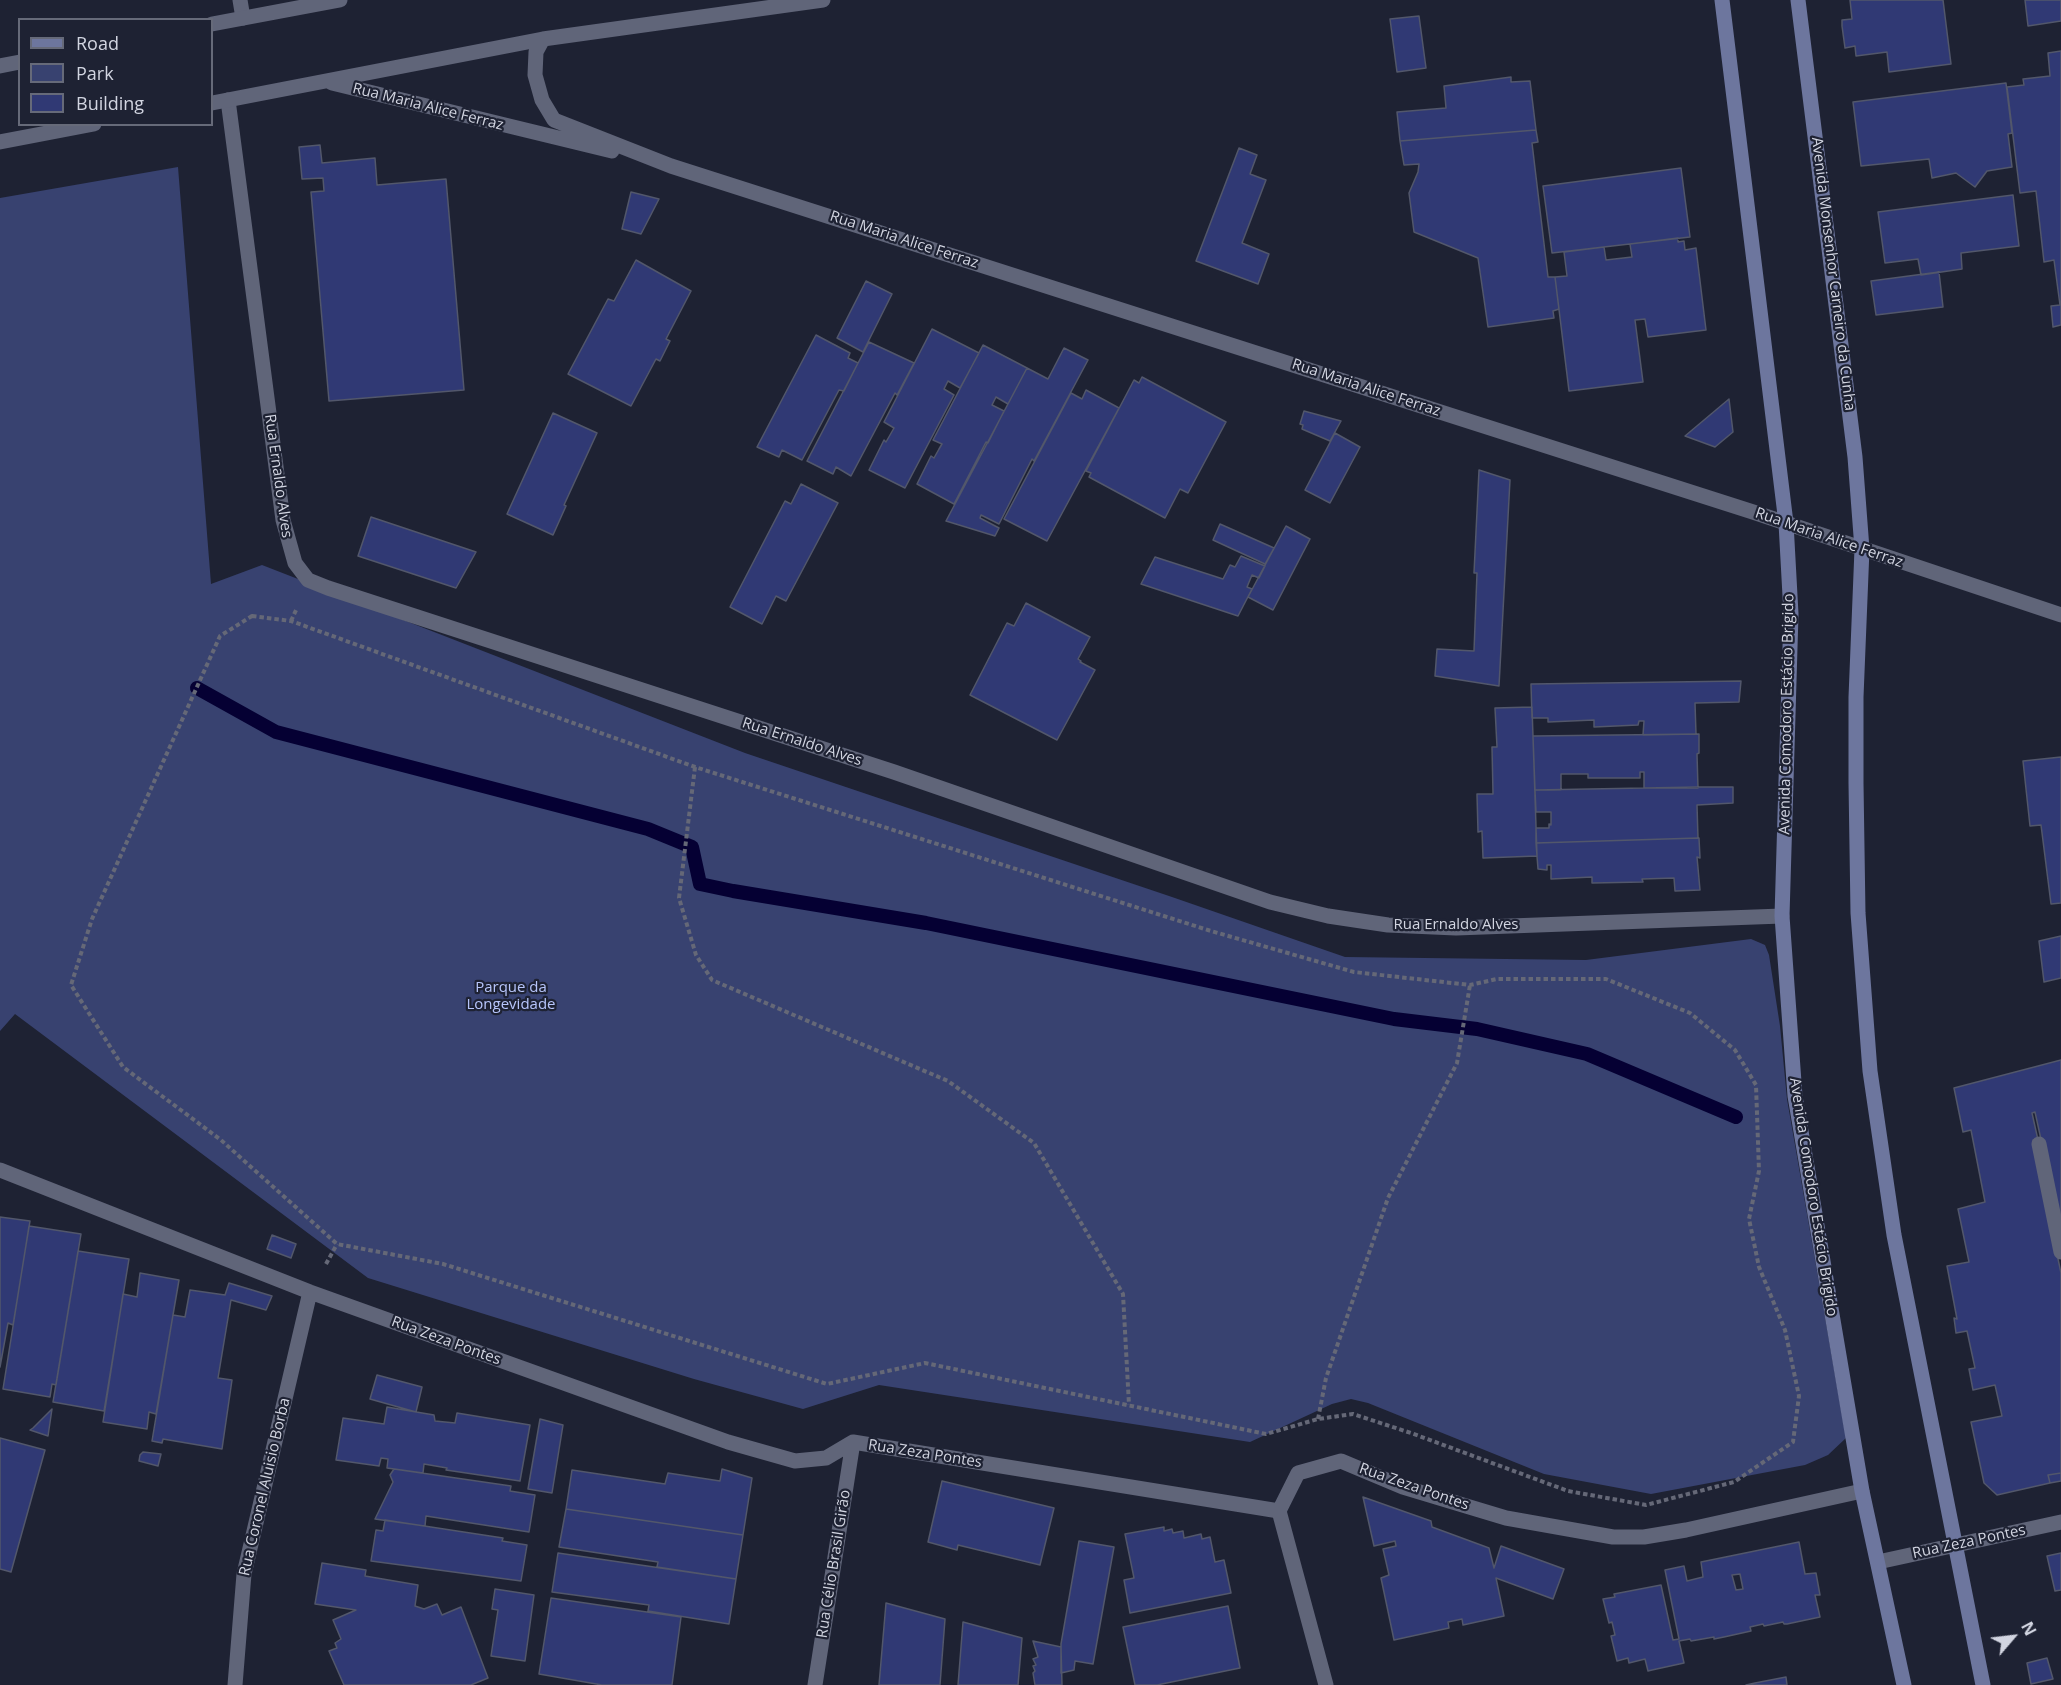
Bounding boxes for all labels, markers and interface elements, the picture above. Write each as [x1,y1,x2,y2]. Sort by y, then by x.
legend [18,18,213,126]
text: Road [76,31,119,55]
text: Park [76,61,114,85]
street label: Rua Maria Alice Ferraz [351,80,505,134]
text: Building [76,91,144,115]
street label: Avenida Monsenhor Carneiro da Cunha [1807,136,1859,412]
street label: Rua Maria Alice Ferraz [828,207,980,273]
street label: Rua Maria Alice Ferraz [1290,355,1442,421]
street label: Rua Ernaldo Alves [260,413,296,539]
street label: Rua Maria Alice Ferraz [1753,504,1905,572]
street label: Avenida Comodoro Estácio Brigido [1776,593,1798,835]
street label: Rua Ernaldo Alves [740,714,864,770]
street label: Rua Ernaldo Alves [1394,916,1518,934]
park label: Parque da Longevidade [466,979,556,1014]
street label: Avenida Comodoro Estácio Brigido [1785,1076,1841,1318]
street label: Rua Zeza Pontes [389,1313,503,1369]
street label: Rua Coronel Aluisio Borba [236,1396,294,1578]
street label: Rua Zeza Pontes [867,1436,983,1472]
street label: Rua Zeza Pontes [1357,1460,1471,1514]
street label: Rua Célio Brasil Girão [813,1489,855,1639]
street label: Rua Zeza Pontes [1911,1521,2027,1563]
north arrow [1983,1607,2043,1667]
text: N [2016,1618,2042,1639]

